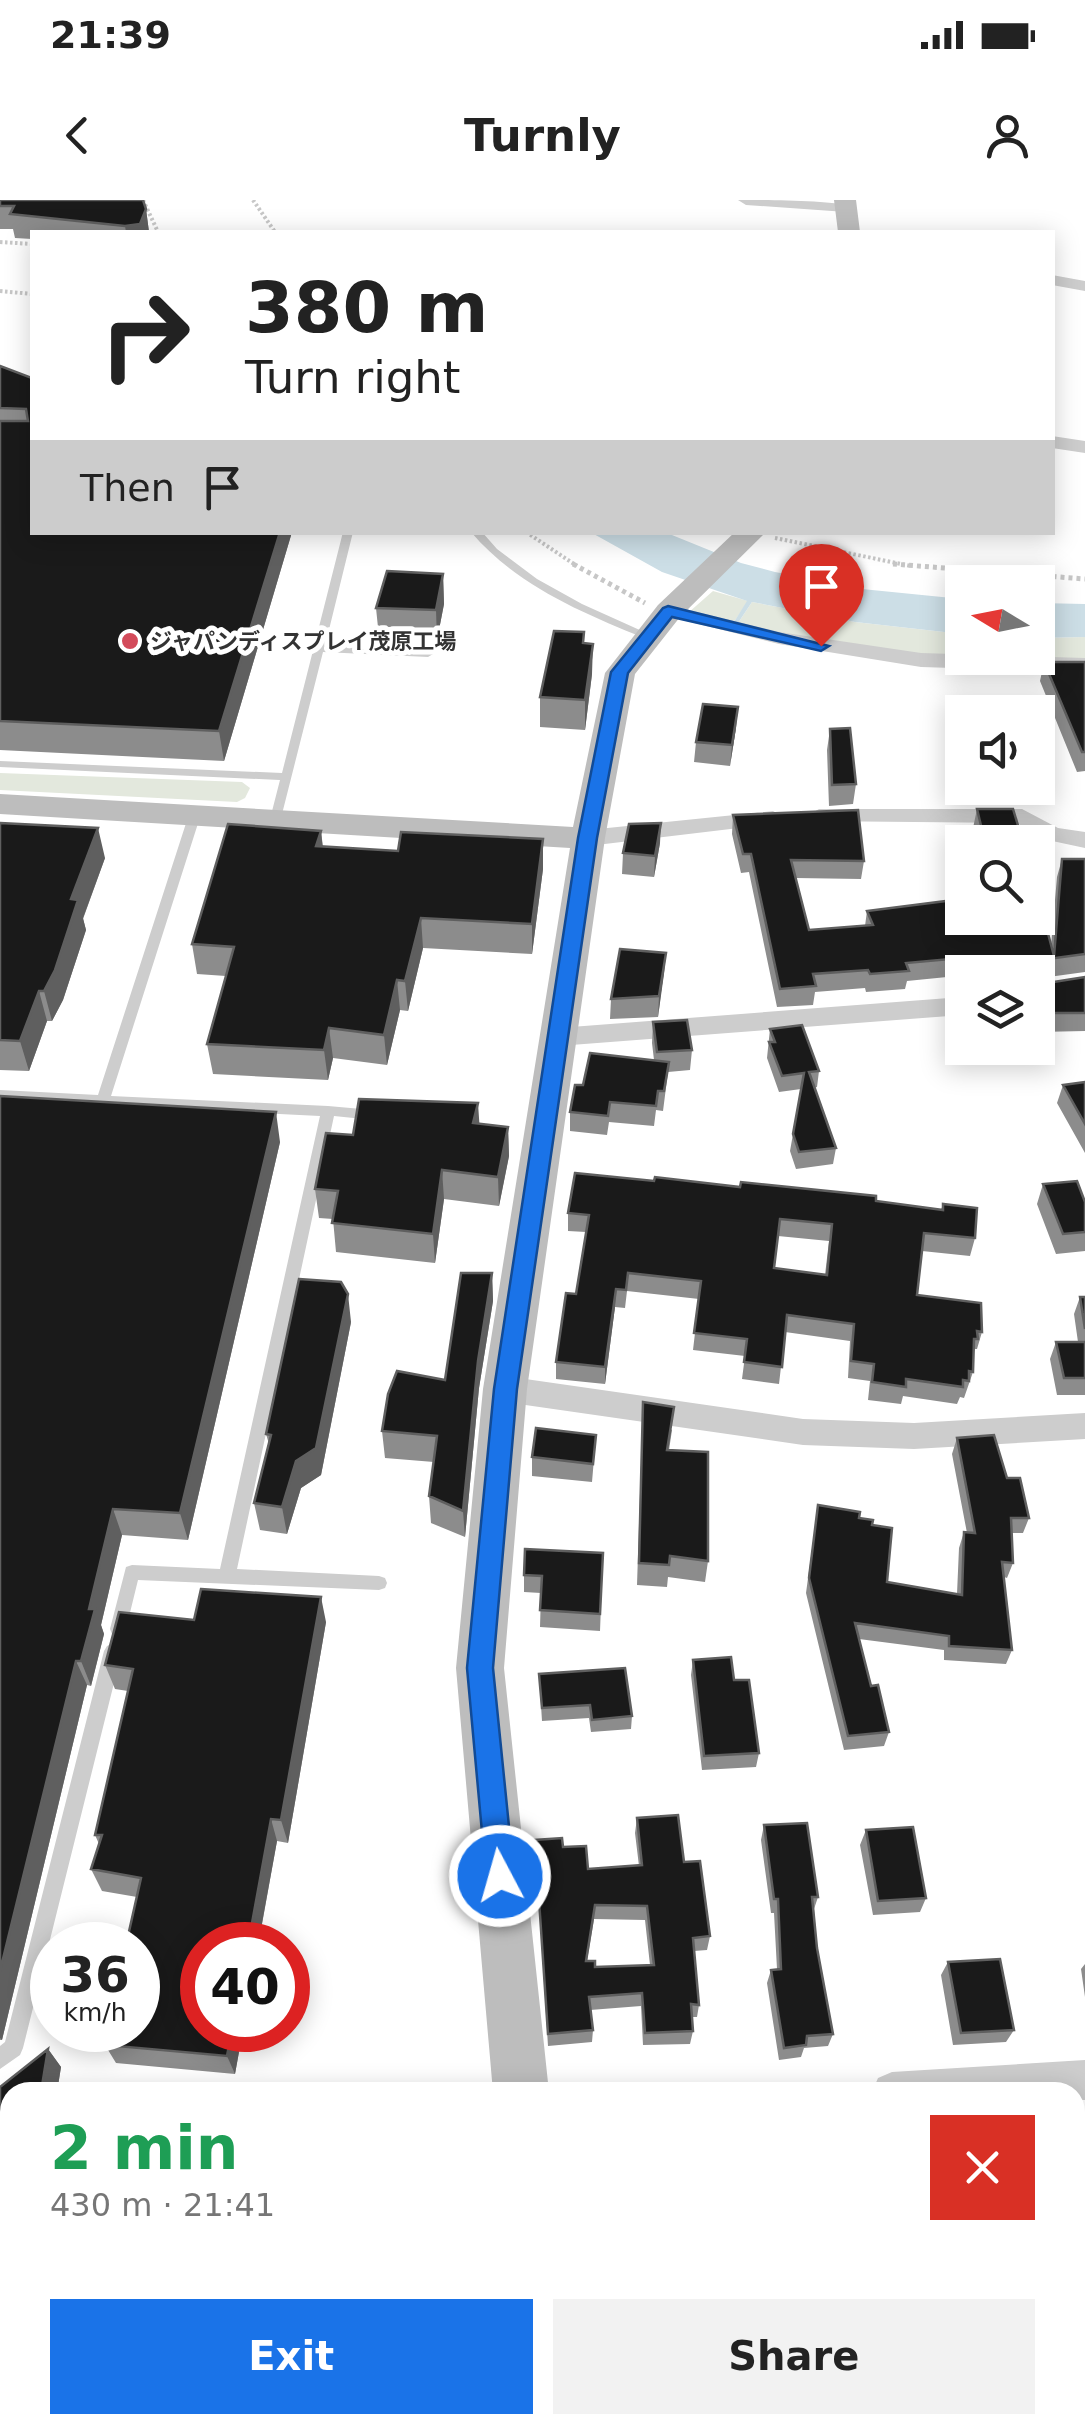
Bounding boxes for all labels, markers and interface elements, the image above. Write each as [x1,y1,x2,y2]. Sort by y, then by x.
text: 21:39 [50,13,171,57]
icon: back [50,108,105,163]
icon: person [980,108,1035,163]
text: Turnly [464,109,621,162]
text: 380 m [245,267,488,349]
icon: right [80,270,210,400]
text: Turn right [245,351,460,404]
icon: arrive [195,460,250,515]
text: Then [80,466,175,510]
pin [779,544,864,647]
icon: arrive [794,559,849,614]
north arrow [945,565,1055,675]
map controls [945,565,1055,1065]
place label: ジャパンディスプレイ茂原工場 [150,629,456,654]
marker: ジャパンディスプレイ茂原工場 [119,630,141,652]
button: sound [945,695,1055,805]
button: search [945,825,1055,935]
button: layers [945,955,1055,1065]
position arrow [448,1824,552,1928]
speed limit sign: 40 [180,1922,310,2052]
text: 36 [60,1946,130,2004]
text: km/h [63,1998,127,2027]
text: 2 min [50,2113,238,2183]
button: close [930,2115,1035,2220]
text: 430 m · 21:41 [50,2186,275,2224]
button: Exit [50,2299,533,2414]
button: Share [553,2299,1035,2414]

